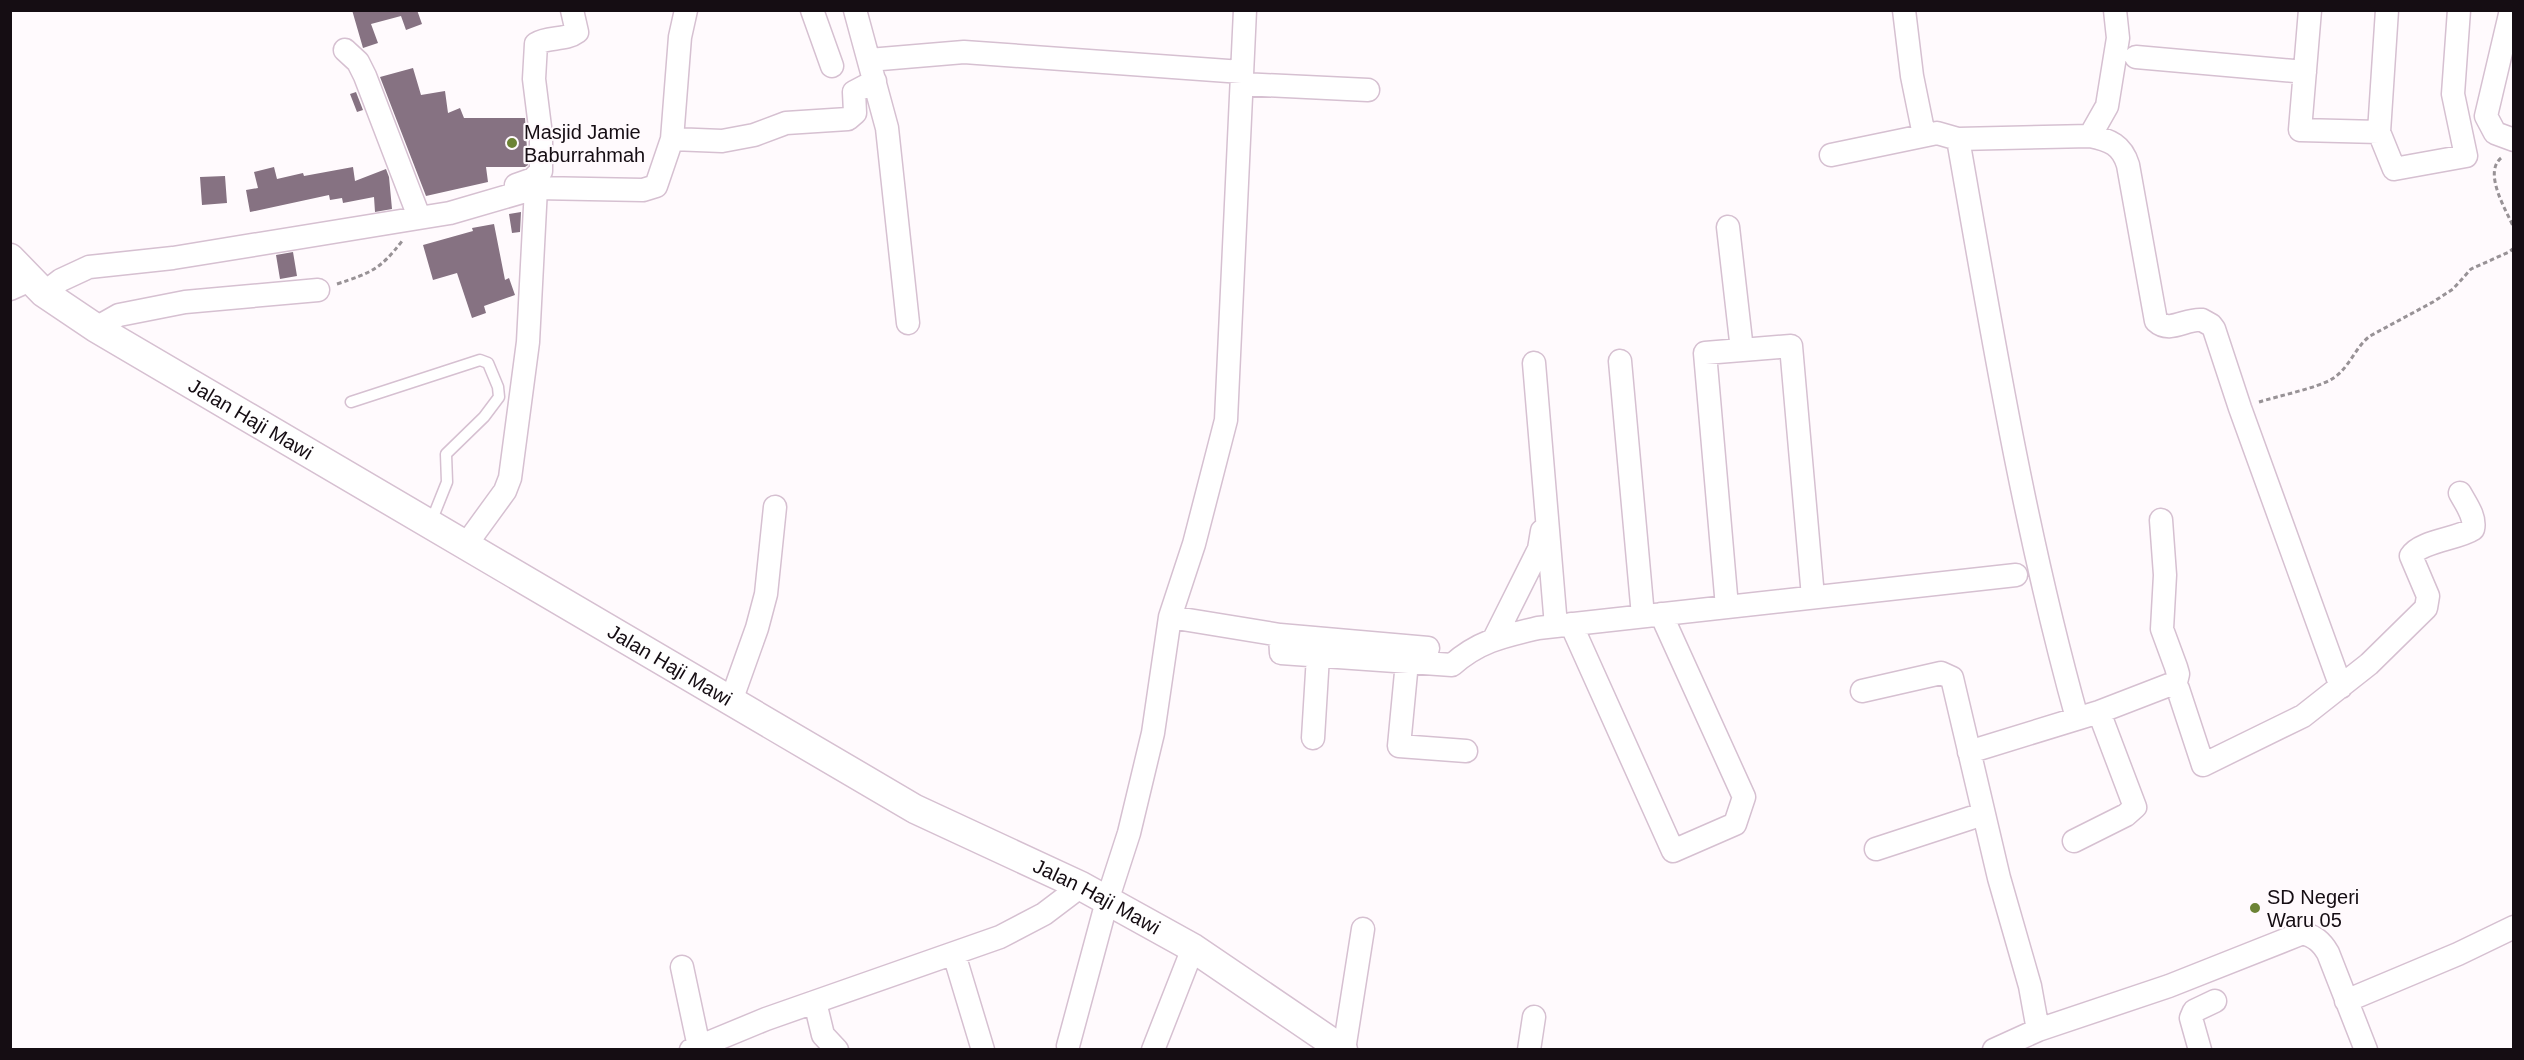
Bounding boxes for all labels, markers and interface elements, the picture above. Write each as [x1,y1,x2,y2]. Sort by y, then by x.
place label: Masjid Jamie Baburrahmah [524,121,645,166]
marker: Masjid Jamie Baburrahmah [505,136,519,150]
street label: Jalan Haji Mawi [185,374,317,464]
street label: Jalan Haji Mawi [604,620,736,710]
street label: Jalan Haji Mawi [1030,854,1164,939]
place label: SD Negeri Waru 05 [2267,886,2359,931]
marker: SD Negeri Waru 05 [2248,901,2262,915]

